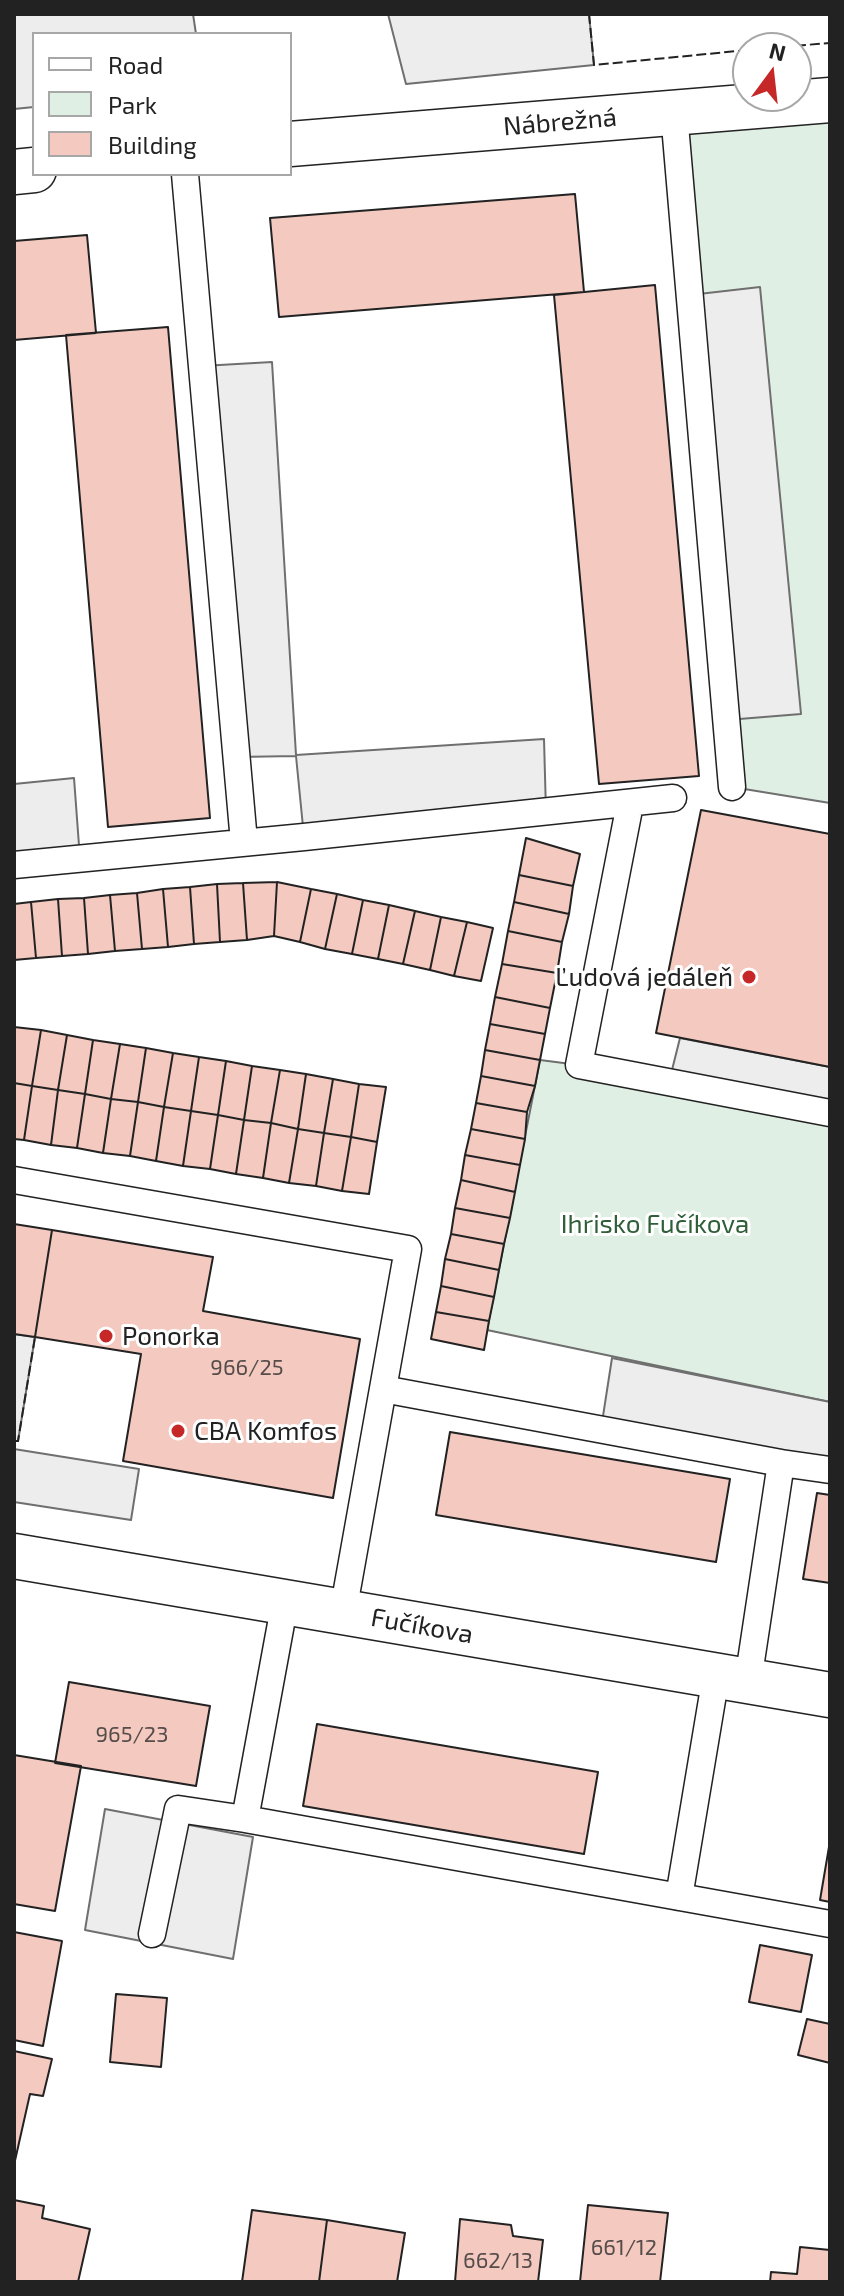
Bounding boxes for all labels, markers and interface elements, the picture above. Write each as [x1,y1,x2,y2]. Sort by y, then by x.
legend [32,32,292,176]
north arrow [732,32,812,112]
text: N [767,36,789,65]
text: Road [108,50,163,79]
text: Park [108,90,157,119]
street label: Nábrežná [502,101,618,143]
text: Building [108,130,197,159]
place label: Ľudová jedáleň [555,961,733,993]
marker: Ľudová jedáleň [740,968,758,986]
park label: Ihrisko Fučíkova [561,1208,749,1240]
place label: Ponorka [122,1320,220,1352]
marker: Ponorka [97,1327,115,1345]
house number: 966/25 [210,1355,284,1381]
place label: CBA Komfos [194,1415,337,1447]
marker: CBA Komfos [169,1422,187,1440]
street label: Fučíkova [369,1602,475,1650]
house number: 965/23 [96,1722,168,1748]
house number: 661/12 [591,2235,657,2261]
house number: 662/13 [463,2248,533,2274]

